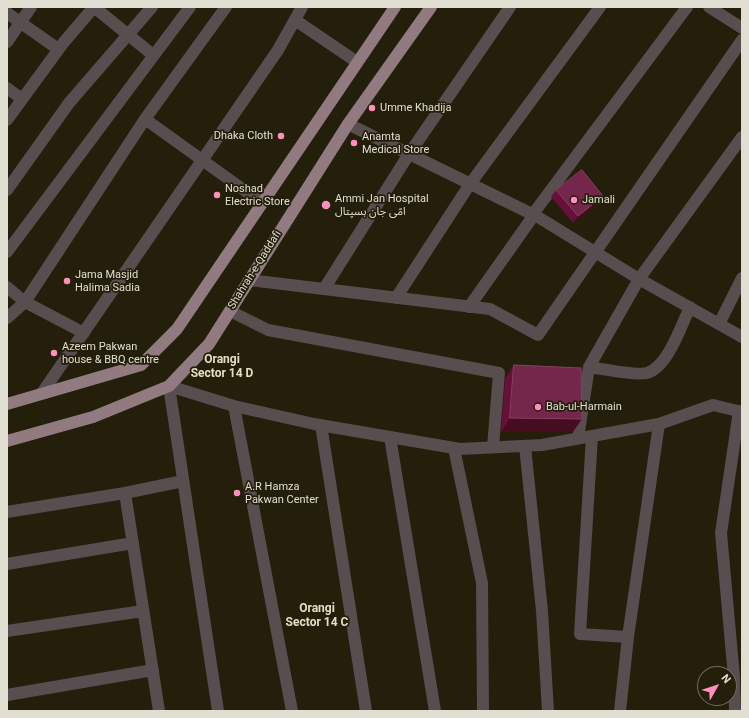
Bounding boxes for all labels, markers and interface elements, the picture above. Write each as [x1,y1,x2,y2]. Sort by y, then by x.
place label: Umme Khadija [380,101,451,115]
marker: Umme Khadija [367,103,377,113]
place label: Dhaka Cloth [214,129,273,143]
place label: Anamta Medical Store [362,130,429,156]
marker: Dhaka Cloth [276,131,286,141]
marker: Anamta Medical Store [349,138,359,148]
place label: Noshad Electric Store [225,182,290,208]
marker: Noshad Electric Store [212,190,222,200]
place label: Ammi Jan Hospital امّی جان ہسپتال [335,192,429,218]
place label: Jamali [582,193,615,207]
marker: Jamali [569,195,579,205]
marker: Ammi Jan Hospital امّی جان ہسپتال [320,199,332,211]
street label: Shahrah-e-Qaddafi [226,228,284,312]
place label: Jama Masjid Halima Sadia [75,268,140,294]
marker: Jama Masjid Halima Sadia [62,276,72,286]
place label: Azeem Pakwan house & BBQ centre [62,340,159,366]
marker: Azeem Pakwan house & BBQ centre [49,348,59,358]
district label: Orangi Sector 14 D [191,353,253,381]
place label: Bab-ul-Harmain [546,400,622,414]
marker: Bab-ul-Harmain [533,402,543,412]
place label: A.R Hamza Pakwan Center [245,480,319,506]
marker: A.R Hamza Pakwan Center [232,488,242,498]
district label: Orangi Sector 14 C [286,602,348,630]
north arrow [697,666,737,706]
text: N [718,672,733,686]

